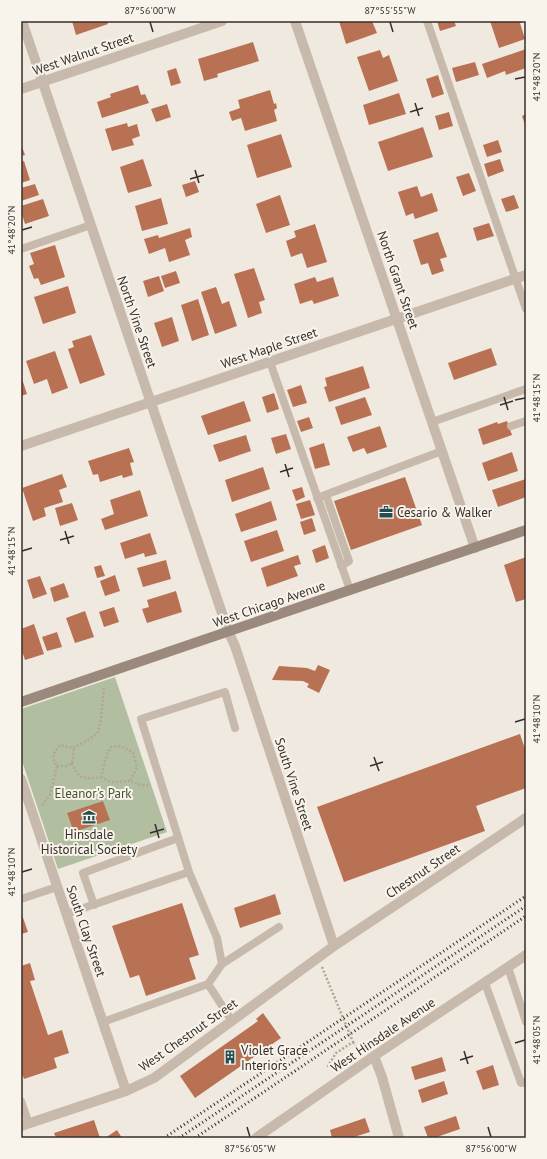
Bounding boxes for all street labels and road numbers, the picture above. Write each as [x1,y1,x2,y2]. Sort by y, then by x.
street label: West Walnut Street [30,29,136,79]
street label: North Grant Street [373,229,423,332]
street label: North Vine Street [113,274,161,371]
street label: West Maple Street [218,323,320,372]
street label: West Chicago Avenue [210,577,328,631]
street label: South Vine Street [271,735,317,833]
street label: Chestnut Street [383,840,464,902]
street label: South Clay Street [62,883,110,980]
street label: West Chestnut Street [135,994,241,1075]
street label: West Hinsdale Avenue [327,994,439,1076]

